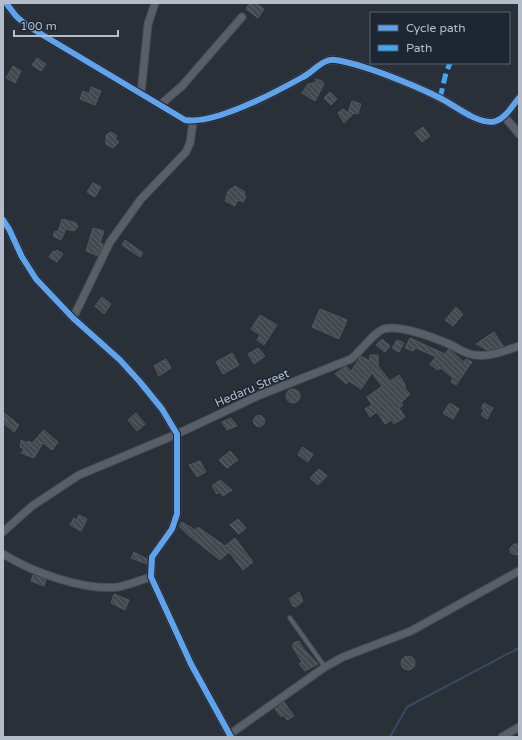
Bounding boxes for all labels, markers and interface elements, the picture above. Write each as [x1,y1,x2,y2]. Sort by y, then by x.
scale bar [14,12,118,38]
legend [370,12,510,64]
text: 100 m [20,19,57,33]
text: Cycle path [406,21,465,35]
text: Path [406,41,432,55]
street label: Hedaru Street [213,366,292,410]

